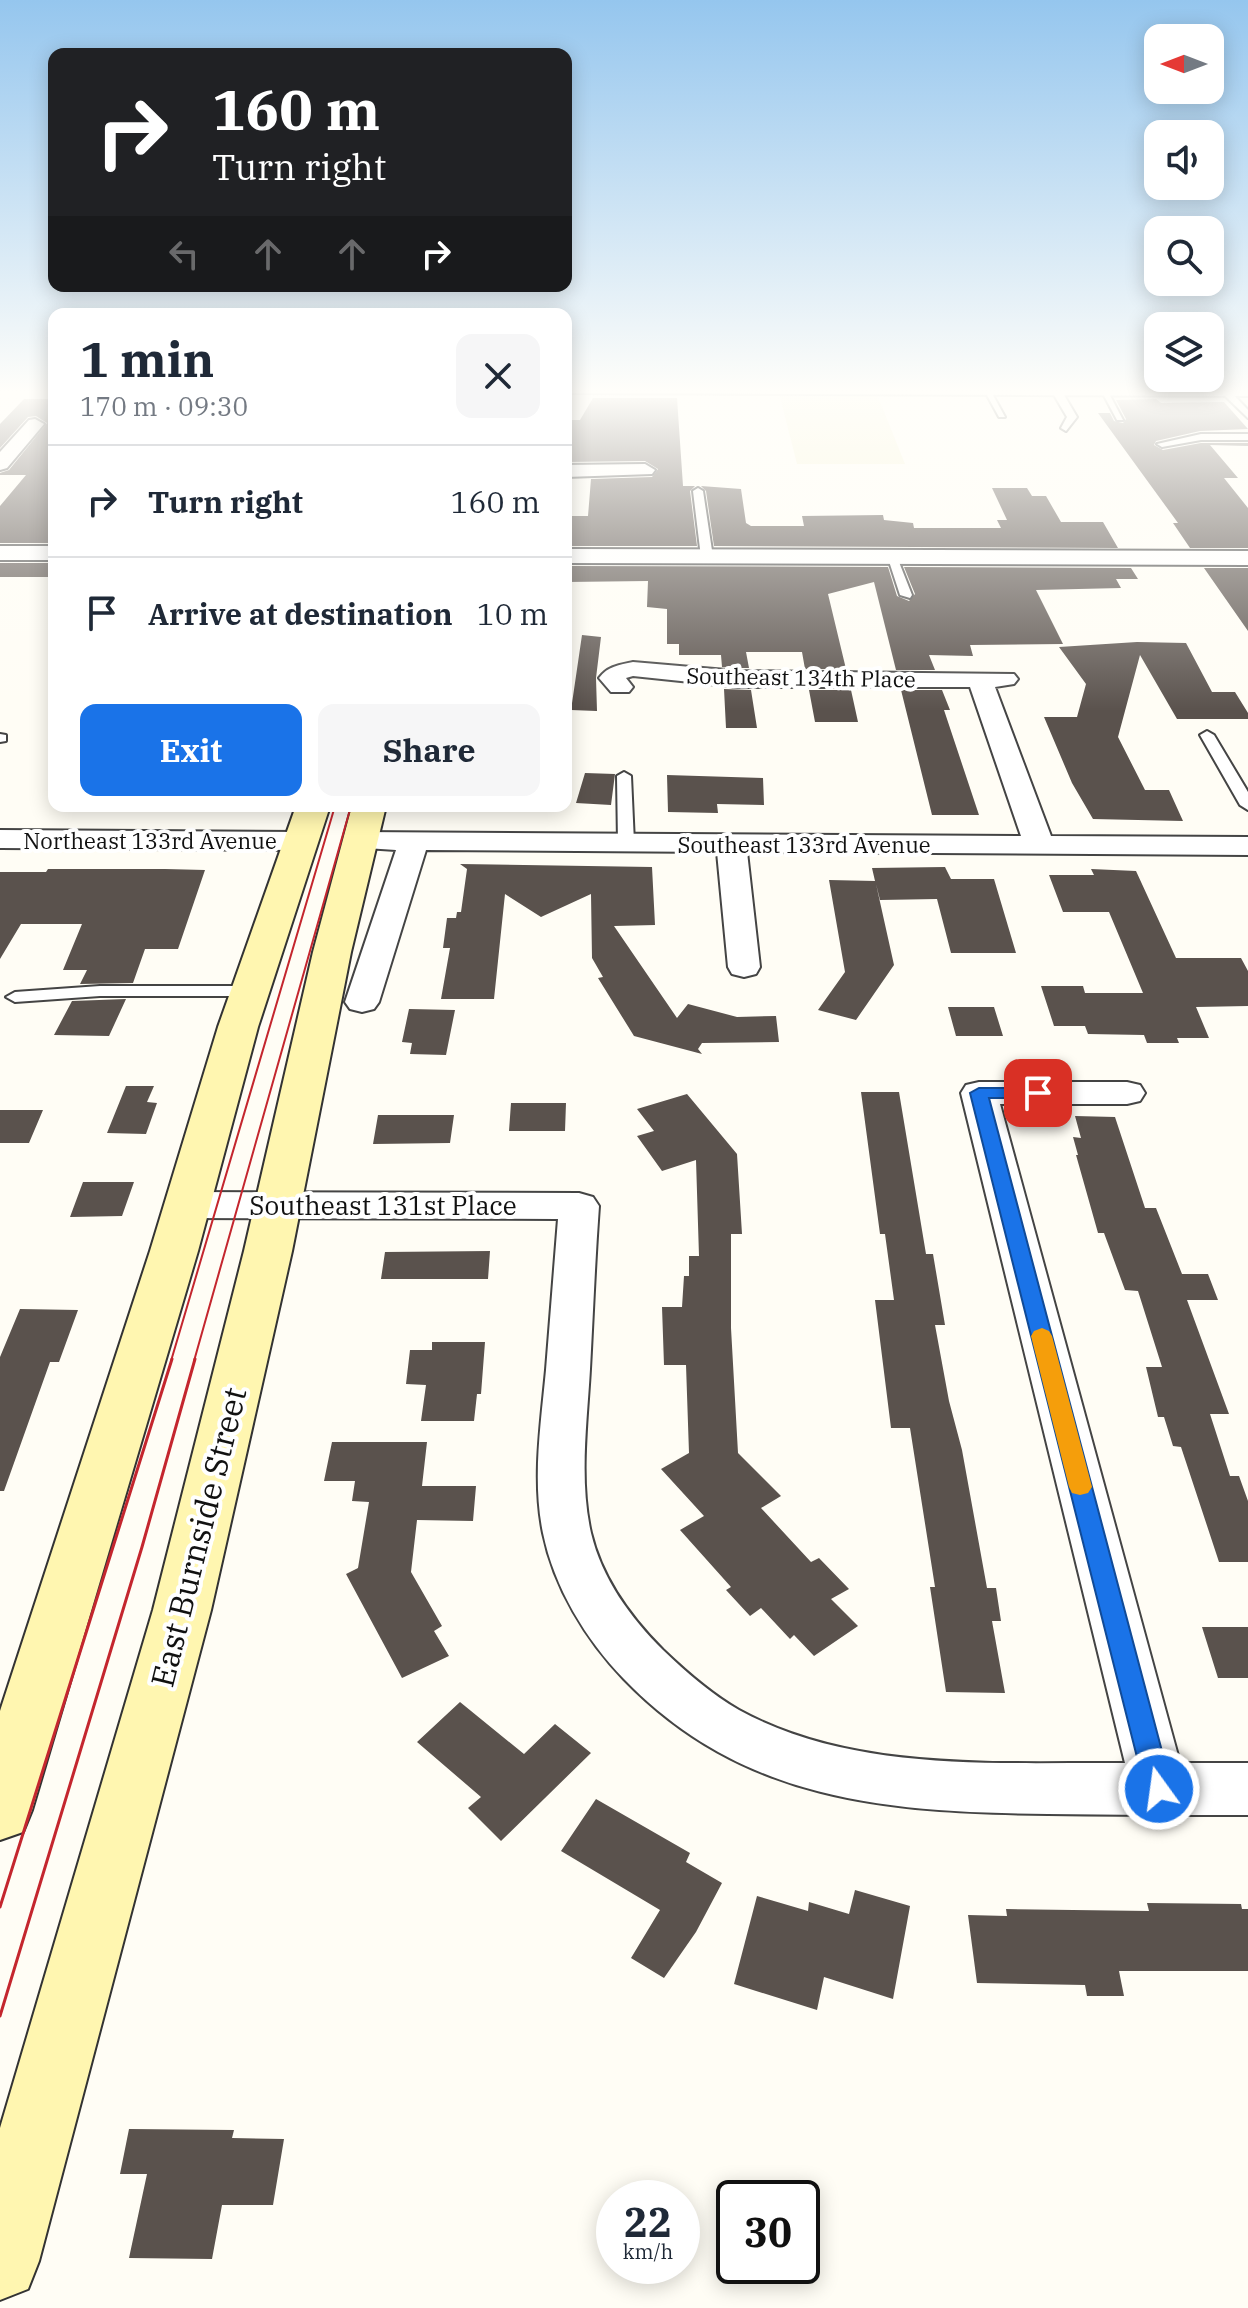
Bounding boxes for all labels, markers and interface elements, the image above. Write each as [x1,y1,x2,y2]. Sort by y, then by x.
north arrow [1144,24,1224,104]
map controls [1144,24,1224,392]
text: 160 m [212,73,380,145]
icon: right [80,80,184,184]
button: sound [1144,120,1224,200]
text: Turn right [212,143,386,190]
button: search [1144,216,1224,296]
icon: left [162,232,206,276]
icon: ahead [246,232,290,276]
icon: ahead [330,232,374,276]
icon: right [414,232,458,276]
button: layers [1144,312,1224,392]
text: 1 min [80,328,214,390]
button: close [456,334,540,418]
text: 170 m · 09:30 [80,389,248,423]
icon: right [80,479,124,523]
text: Turn right [148,482,303,521]
text: 160 m [450,482,540,521]
icon: arrive [80,591,124,635]
text: Arrive at destination [148,594,453,633]
text: 10 m [477,594,548,633]
street label: Southeast 134th Place [686,661,916,693]
button: Exit [80,704,302,796]
button: Share [318,704,540,796]
street label: Northeast 133rd Avenue [23,826,277,855]
street label: Southeast 133rd Avenue [677,830,931,859]
pin [1004,1059,1072,1127]
icon: arrive [1016,1071,1060,1115]
street label: Southeast 131st Place [249,1188,517,1222]
street label: East Burnside Street [140,1383,256,1691]
position arrow [1117,1747,1201,1831]
speed limit sign: 30 [716,2180,820,2284]
text: 22 [624,2196,672,2248]
text: km/h [623,2238,673,2265]

